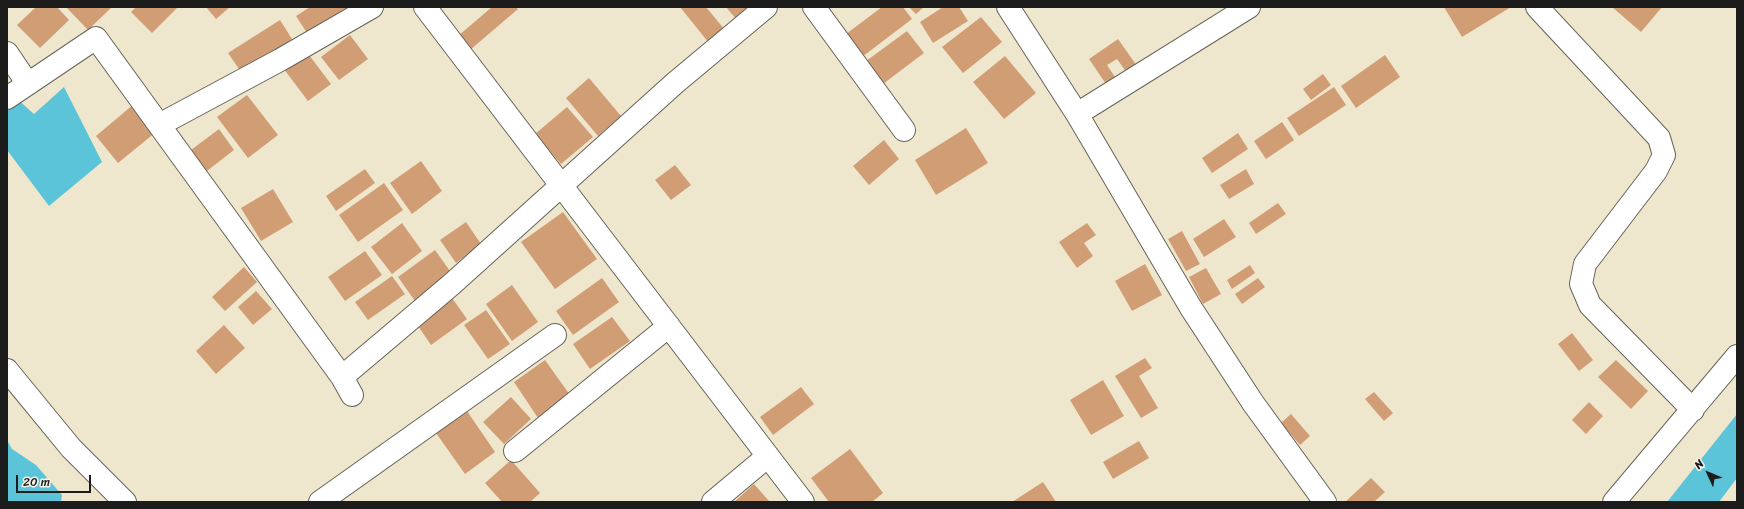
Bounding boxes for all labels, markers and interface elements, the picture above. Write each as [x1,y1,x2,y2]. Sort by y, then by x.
north arrow [1688,453,1728,493]
text: N [1690,455,1708,474]
scale bar [18,467,93,493]
text: 20 m [23,471,50,493]

